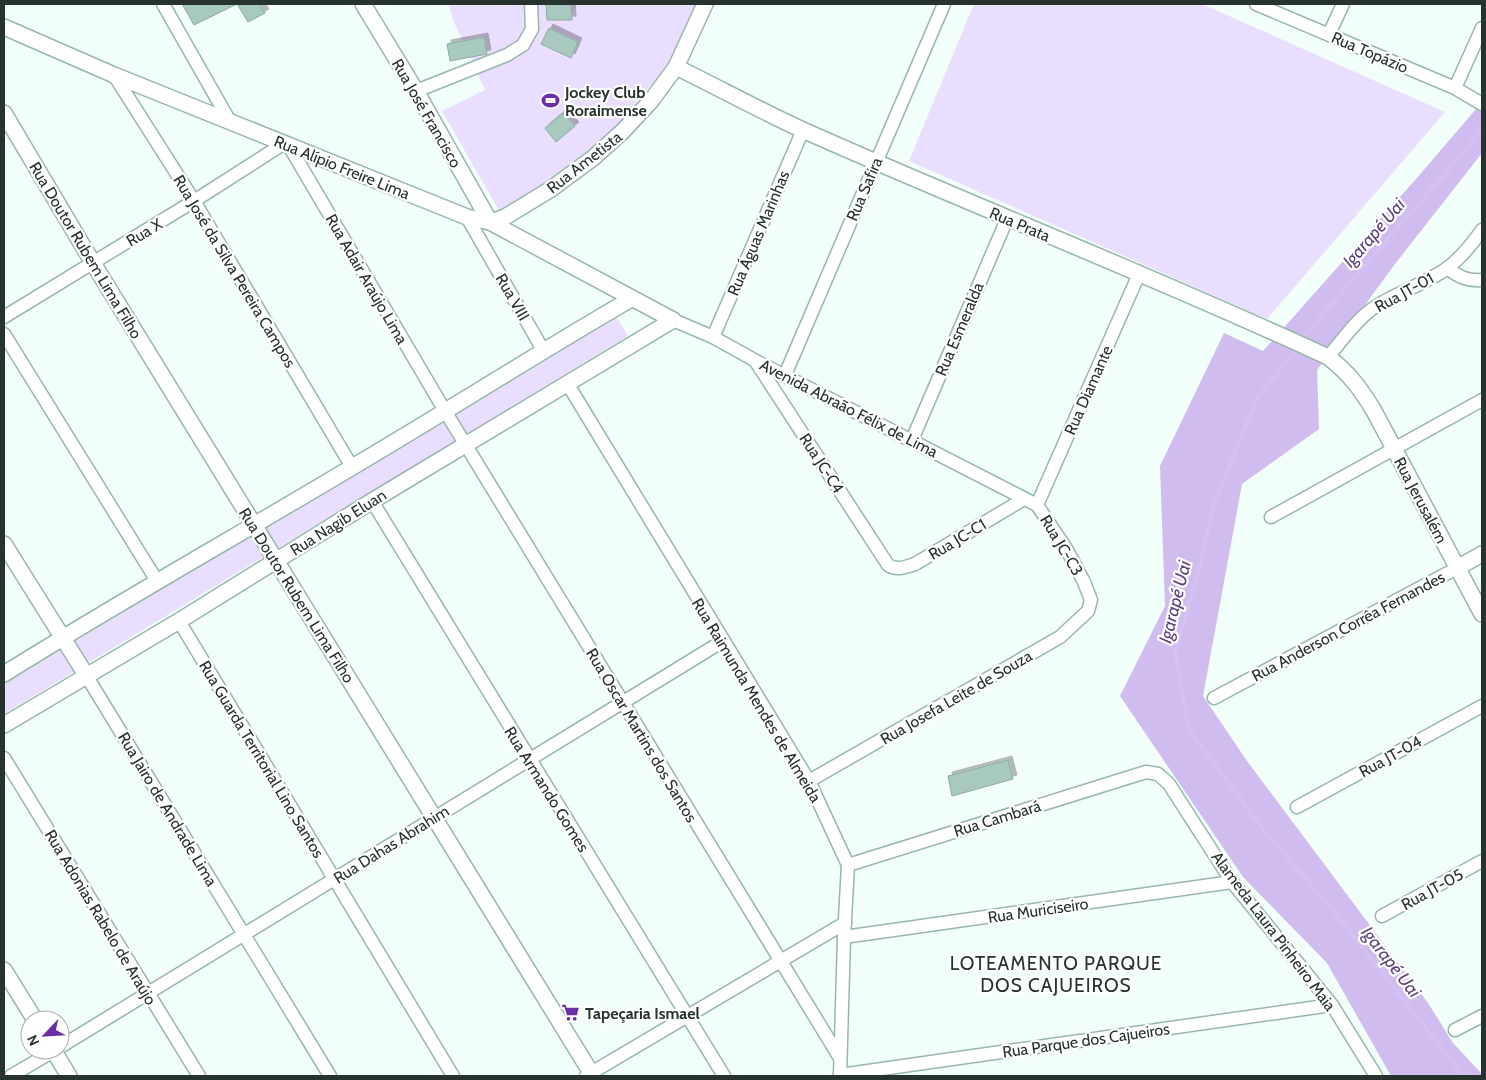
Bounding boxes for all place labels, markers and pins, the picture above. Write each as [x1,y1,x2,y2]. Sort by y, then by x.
place label: Jockey Club Roraimense [564,83,647,120]
sports icon: Jockey Club Roraimense [541,91,561,111]
supermarket icon: Tapeçaria Ismael [561,1003,581,1023]
place label: Tapeçaria Ismael [585,1004,700,1023]

